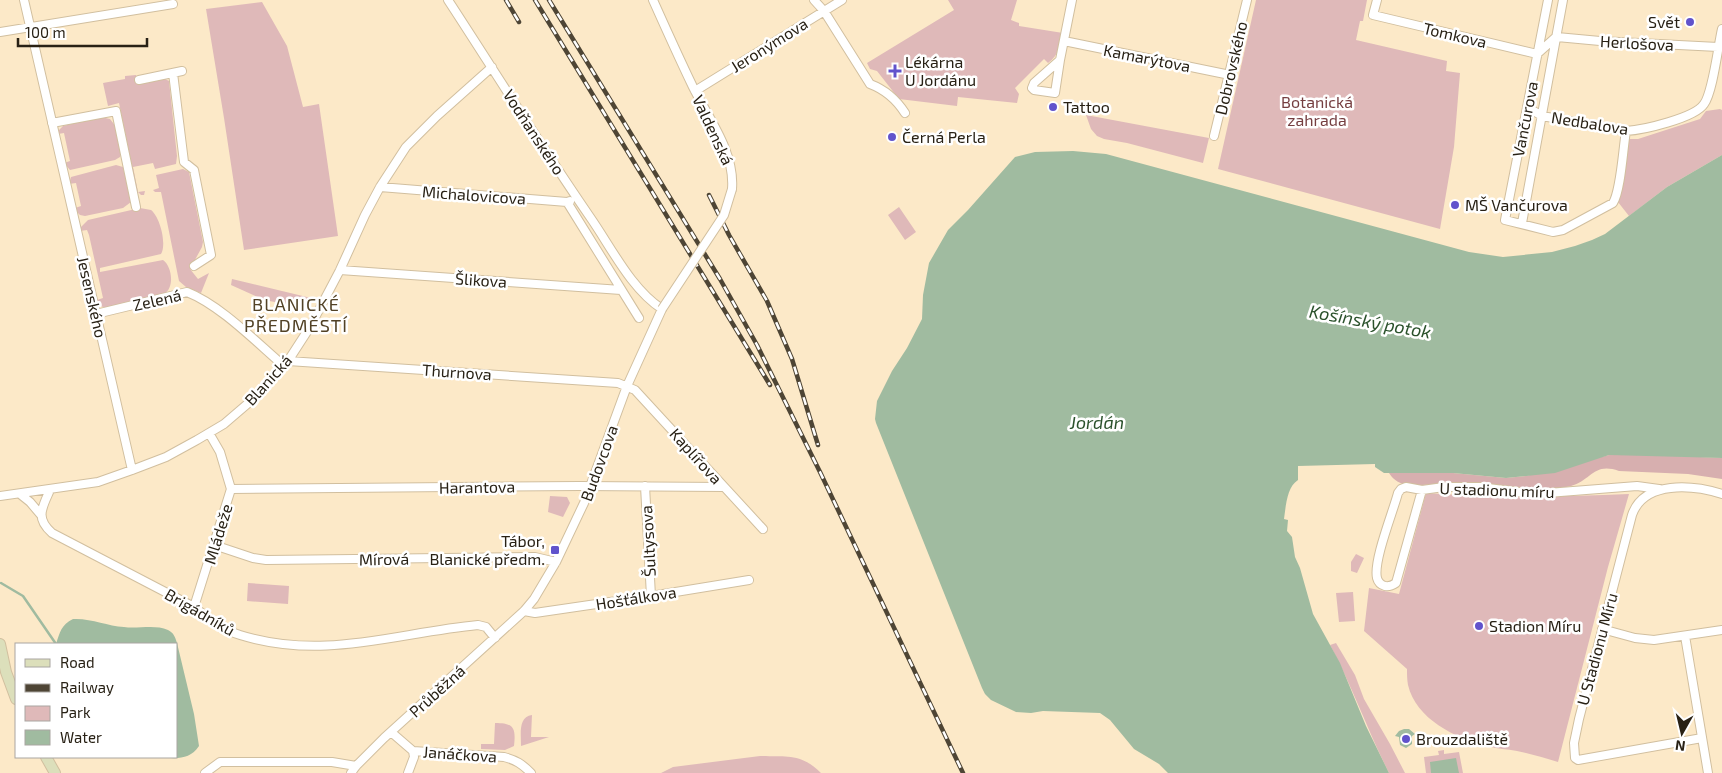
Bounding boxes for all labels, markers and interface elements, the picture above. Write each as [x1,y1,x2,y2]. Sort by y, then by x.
place label: Svět [1648,12,1680,31]
street label: Jeronýmova [727,13,811,76]
scale bar [18,15,146,47]
marker: Svět [1684,16,1696,28]
street label: Tomkova [1421,18,1489,51]
street label: Dobrovského [1211,19,1251,117]
text: 100 m [25,23,66,41]
street label: Herlošova [1600,31,1674,54]
street label: Kamarýtova [1102,40,1192,75]
place label: Lékárna U Jordánu [905,52,976,89]
marker: Lékárna U Jordánu [889,65,901,77]
street label: Vančurova [1508,79,1541,158]
street label: Vodňanského [500,86,569,178]
street label: Valdenská [689,92,738,168]
park label: Botanická zahrada [1281,92,1353,129]
place label: Tattoo [1063,97,1110,116]
marker: Tattoo [1047,101,1059,113]
street label: Nedbalova [1550,107,1630,138]
place label: Černá Perla [902,127,986,146]
marker: Černá Perla [886,131,898,143]
street label: Michalovicova [422,181,527,208]
place label: MŠ Vančurova [1465,195,1568,214]
marker: MŠ Vančurova [1449,199,1461,211]
street label: Jesenského [74,254,111,339]
street label: Šlikova [455,268,508,291]
street label: Zelená [131,285,183,314]
district label: BLANICKÉ PŘEDMĚSTÍ [244,293,348,336]
water label: Košínský potok [1308,299,1433,343]
street label: Blanická [240,350,295,409]
street label: Thurnova [422,360,492,383]
water label: Jordán [1069,411,1124,433]
street label: Budovcova [576,422,621,503]
street label: Kaplířova [666,424,726,488]
street label: Harantova [439,476,515,497]
street label: U stadionu míru [1439,478,1555,501]
street label: Mládeže [199,501,236,566]
street label: Šultysova [636,505,659,577]
place label: Tábor, Blanické předm. [429,531,545,568]
marker: Tábor, Blanické předm. [549,544,561,556]
street label: Mírová [359,549,409,568]
street label: Hošťálkova [594,582,678,613]
street label: Brigádníků [162,584,239,639]
street label: U Stadionu Míru [1572,591,1621,707]
place label: Stadion Míru [1489,616,1581,635]
marker: Stadion Míru [1473,620,1485,632]
legend [15,643,178,758]
text: Road [60,653,95,671]
street label: Průběžná [405,661,469,721]
text: Railway [60,678,114,696]
text: Park [60,703,91,721]
north arrow [1657,708,1707,758]
text: Water [60,728,102,746]
place label: Brouzdaliště [1416,729,1508,748]
marker: Brouzdaliště [1400,733,1412,745]
text: N [1674,737,1686,755]
street label: Janáčkova [422,741,498,766]

